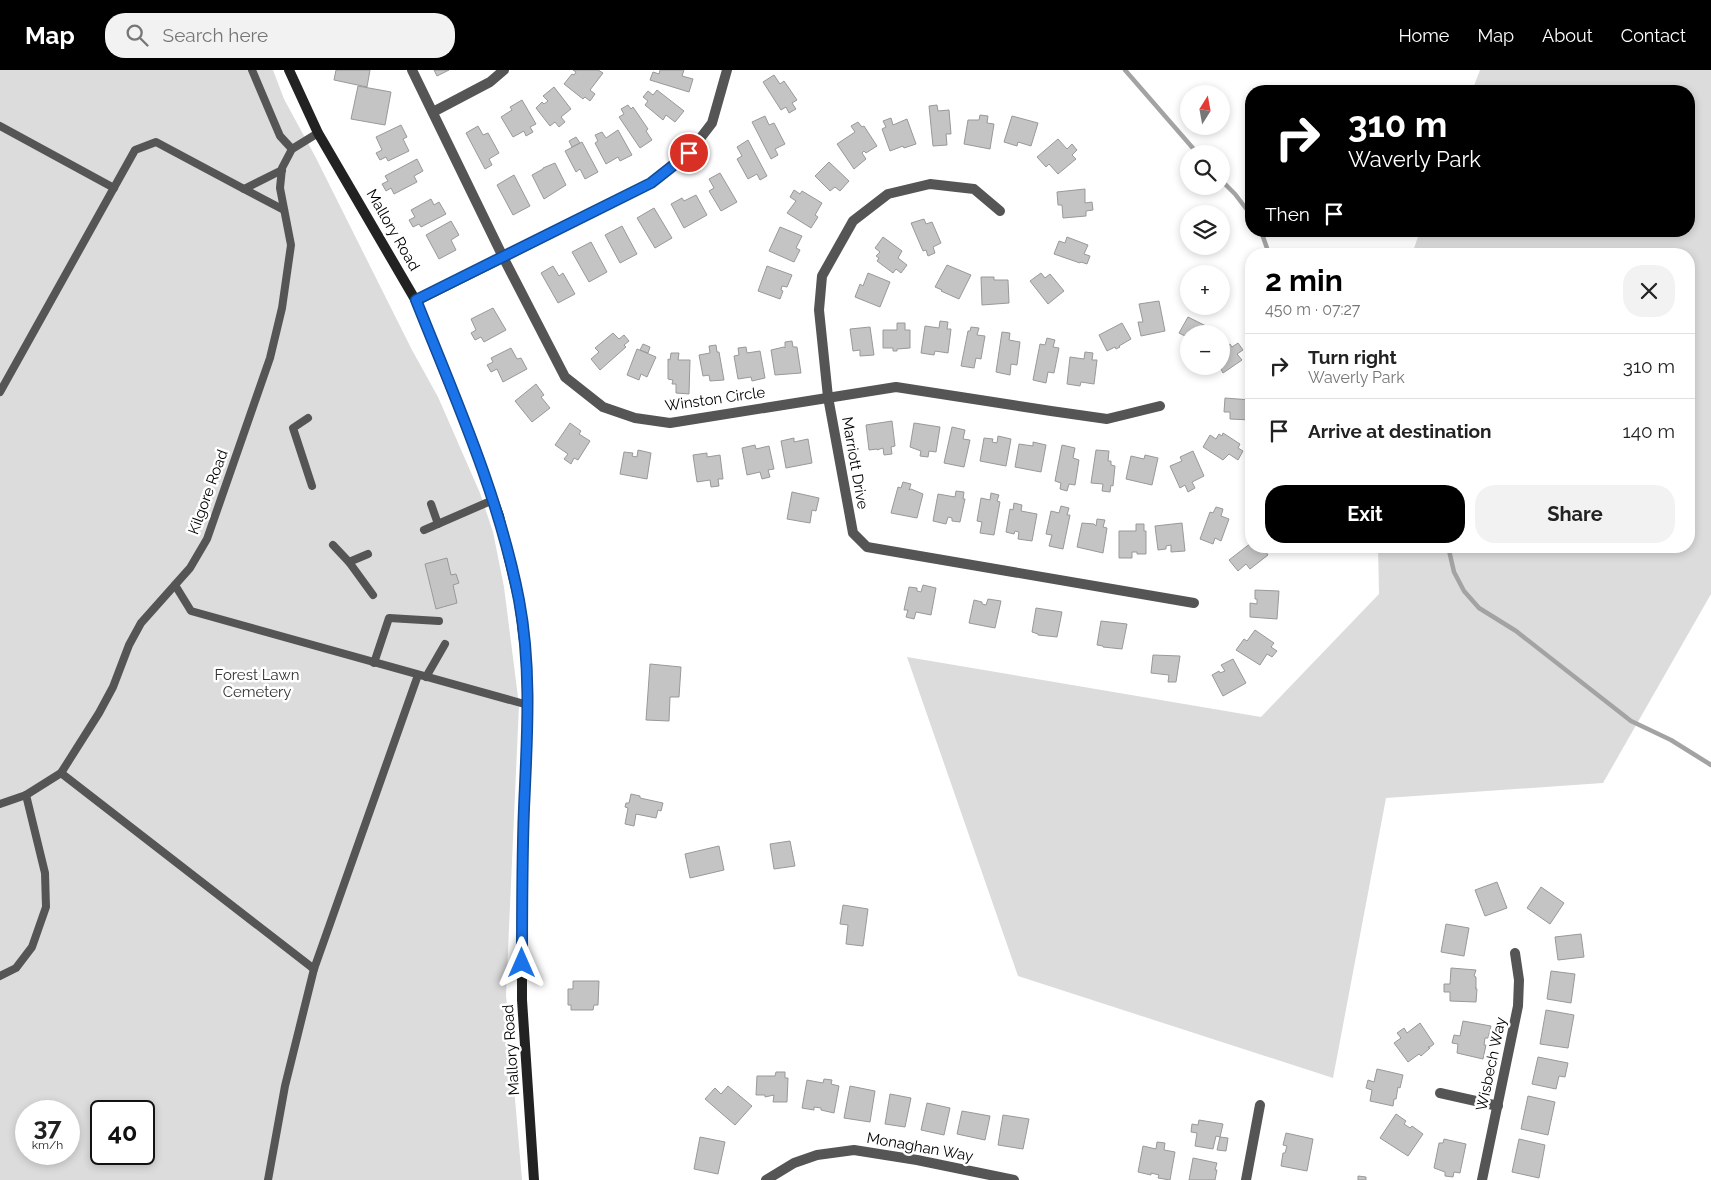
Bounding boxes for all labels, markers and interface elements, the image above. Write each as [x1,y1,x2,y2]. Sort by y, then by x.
search box [105,13,455,58]
text: Map [25,21,75,50]
icon: search [123,21,151,49]
text: Search here [163,24,268,46]
text: Home [1398,25,1449,46]
text: Map [1477,25,1514,46]
text: About [1542,25,1593,46]
text: Contact [1621,25,1686,46]
north arrow [1180,85,1230,135]
map controls [1180,85,1230,375]
text: 310 m [1348,104,1447,145]
icon: right [1265,105,1330,170]
pin [668,132,710,174]
icon: arrive [675,139,703,167]
button: search [1180,145,1230,195]
text: Waverly Park [1348,146,1481,172]
street label: Mallory Road [362,186,424,274]
icon: arrive [1320,200,1348,228]
text: Then [1265,203,1310,225]
button: layers [1180,205,1230,255]
text: 2 min [1265,263,1343,298]
button: + [1180,265,1230,315]
button: close [1623,265,1675,317]
text: 450 m · 07:27 [1265,300,1360,319]
button: − [1180,325,1230,375]
text: Turn right [1308,346,1397,368]
icon: right [1265,352,1293,380]
text: 310 m [1623,355,1675,377]
text: Waverly Park [1308,368,1405,387]
street label: Winston Circle [664,383,766,415]
street label: Marriott Drive [838,415,872,511]
icon: arrive [1265,417,1293,445]
text: Arrive at destination [1308,420,1492,442]
text: 140 m [1623,420,1675,442]
street label: Kilgore Road [184,447,232,537]
button: Exit [1265,485,1465,543]
button: Share [1475,485,1675,543]
park label: Forest Lawn Cemetery [215,666,299,701]
position arrow [495,936,547,988]
street label: Mallory Road [499,1004,523,1096]
street label: Wisbech Way [1472,1015,1510,1113]
speed limit sign: 40 [90,1100,155,1165]
text: 37 [34,1111,61,1141]
street label: Monaghan Way [865,1129,975,1165]
text: km/h [32,1138,63,1152]

